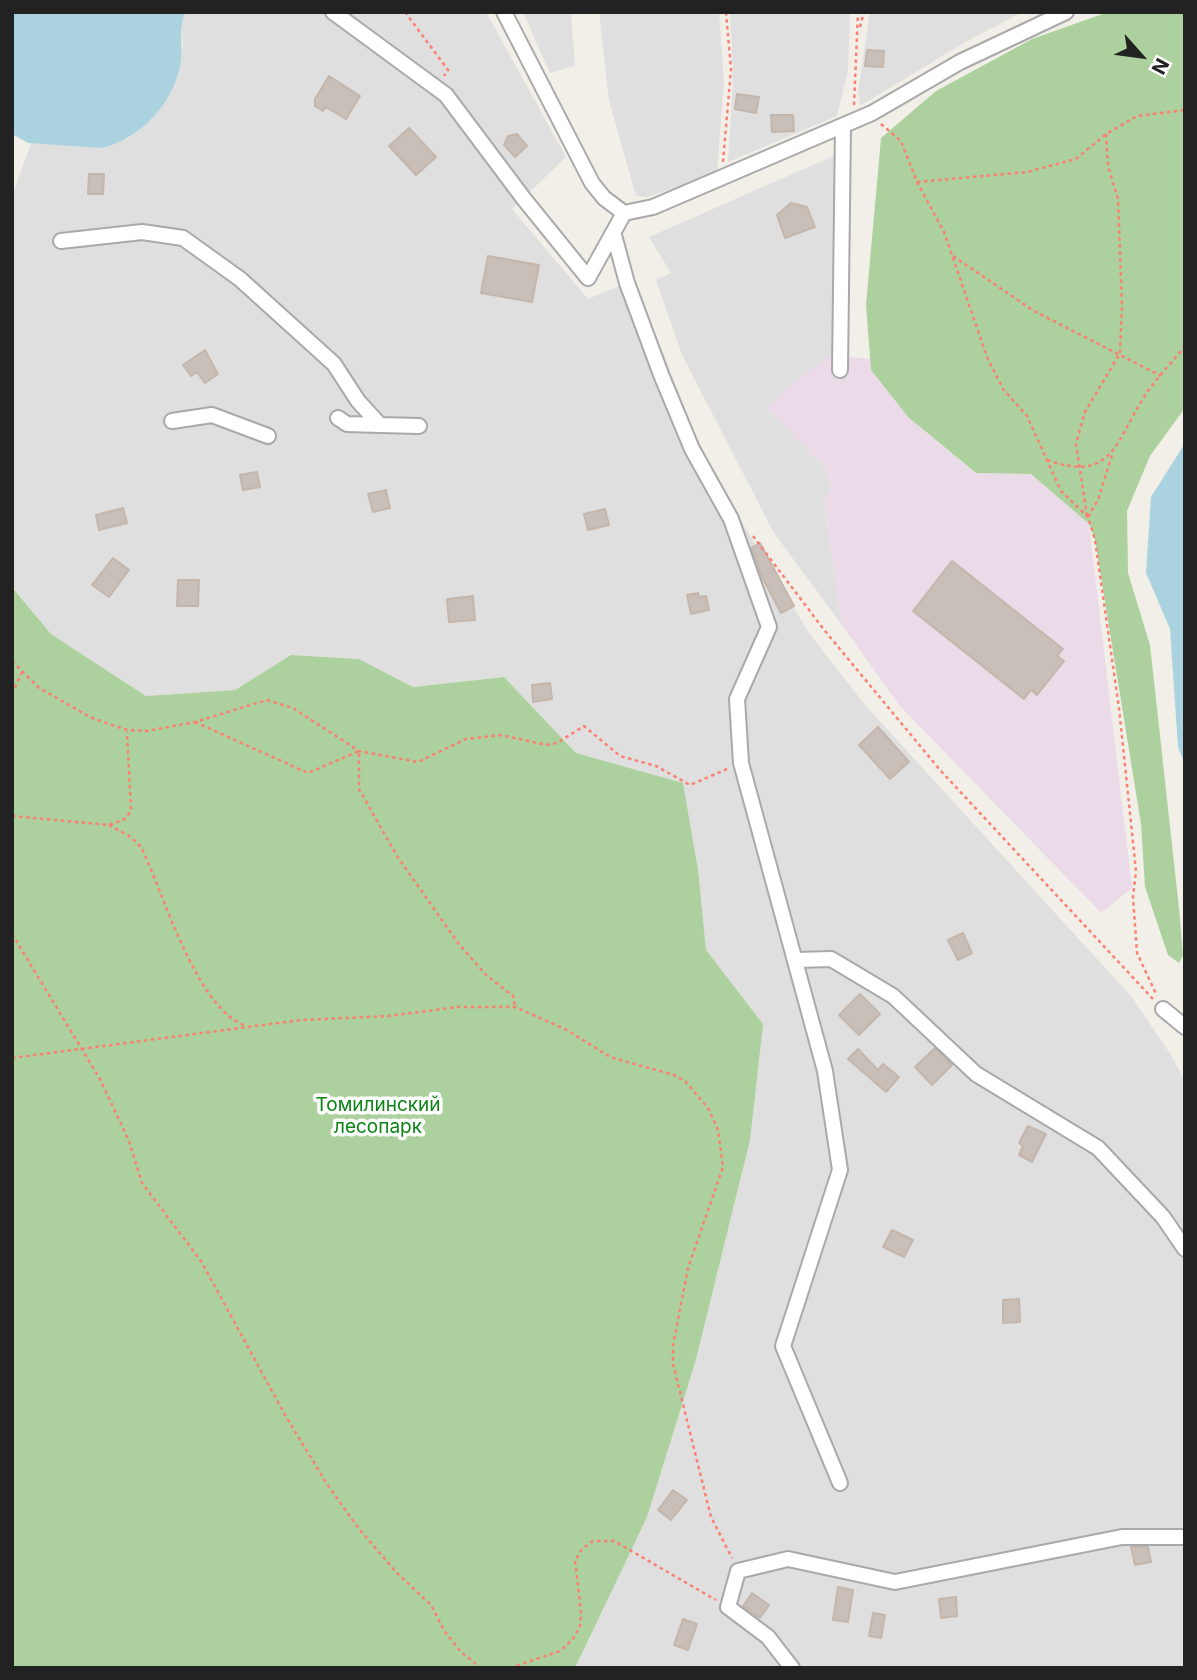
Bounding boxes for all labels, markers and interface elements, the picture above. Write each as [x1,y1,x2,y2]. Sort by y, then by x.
north arrow [1106,21,1176,91]
text: N [1146,54,1174,78]
park label: Томилинский лесопарк [315,1094,441,1138]

